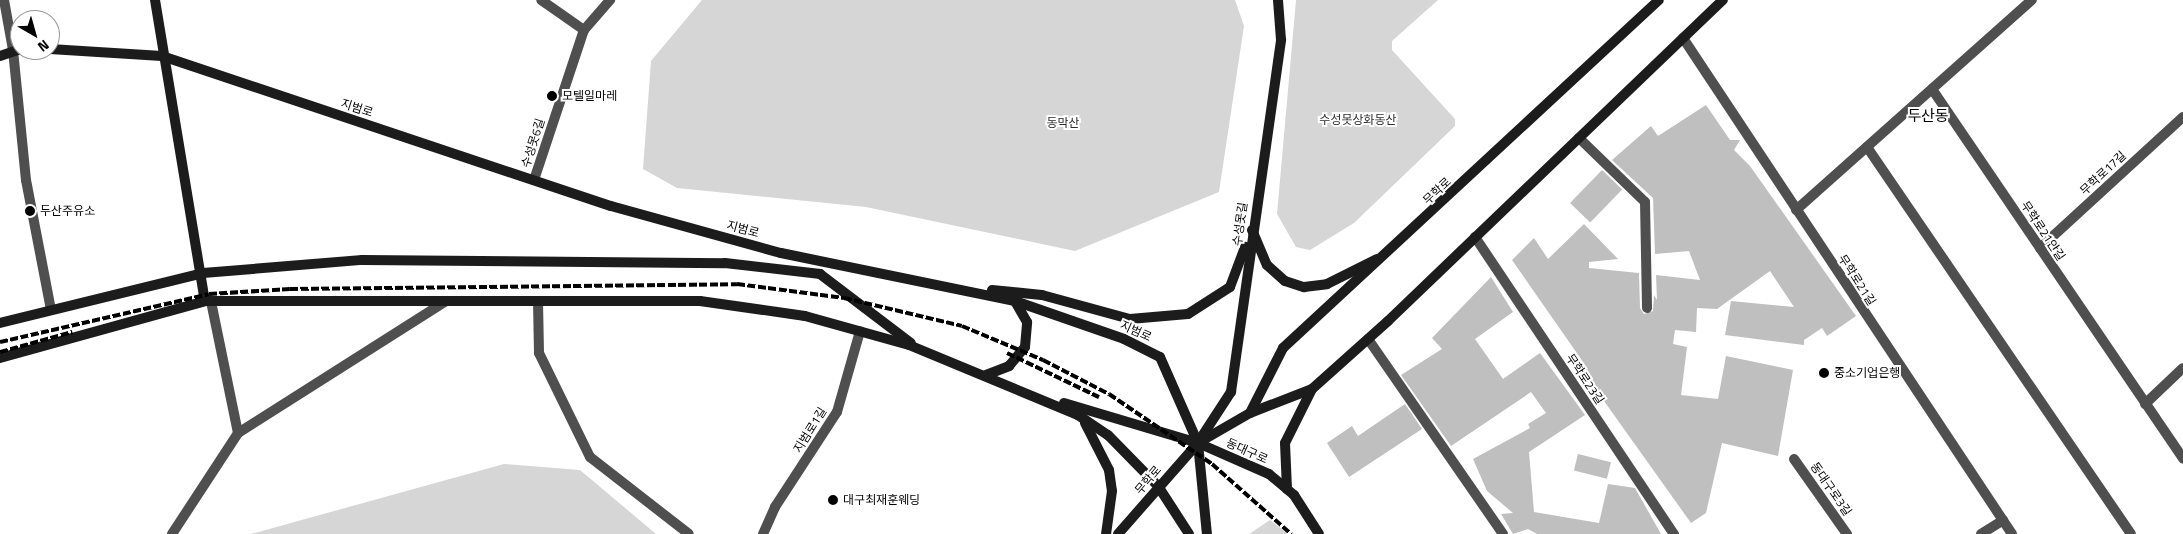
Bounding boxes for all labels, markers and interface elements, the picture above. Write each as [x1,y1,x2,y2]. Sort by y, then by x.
north arrow [10,10,60,60]
text: N [34,35,54,58]
place label: 모텔일마레 [562,89,617,103]
marker: 모텔일마레 [546,90,558,102]
street label: 지범로 [339,96,375,120]
district label: 두산동 [1907,107,1949,125]
park label: 수성못상화동산 [1319,113,1397,127]
park label: 동막산 [1046,116,1080,130]
street label: 수성못6길 [518,117,548,169]
street label: 무학로17길 [2077,148,2129,198]
street label: 무학로 [1420,174,1454,208]
street label: 무학로21안길 [2018,199,2068,263]
street label: 수성못길 [1230,201,1250,247]
place label: 두산주유소 [40,204,95,218]
marker: 두산주유소 [24,205,36,217]
street label: 지범로 [725,218,761,240]
street label: 무학로21길 [1835,252,1879,308]
street label: 지범로 [1118,318,1154,344]
street label: 무학로23길 [1563,351,1607,407]
place label: 중소기업은행 [1834,366,1900,380]
marker: 중소기업은행 [1818,367,1830,379]
street label: 지범로1길 [790,405,830,455]
street label: 동대구로 [1224,435,1270,467]
street label: 동대구로3길 [1807,460,1855,518]
street label: 무학로 [1132,463,1164,497]
place label: 대구최재훈웨딩 [843,493,920,507]
marker: 대구최재훈웨딩 [827,494,839,506]

